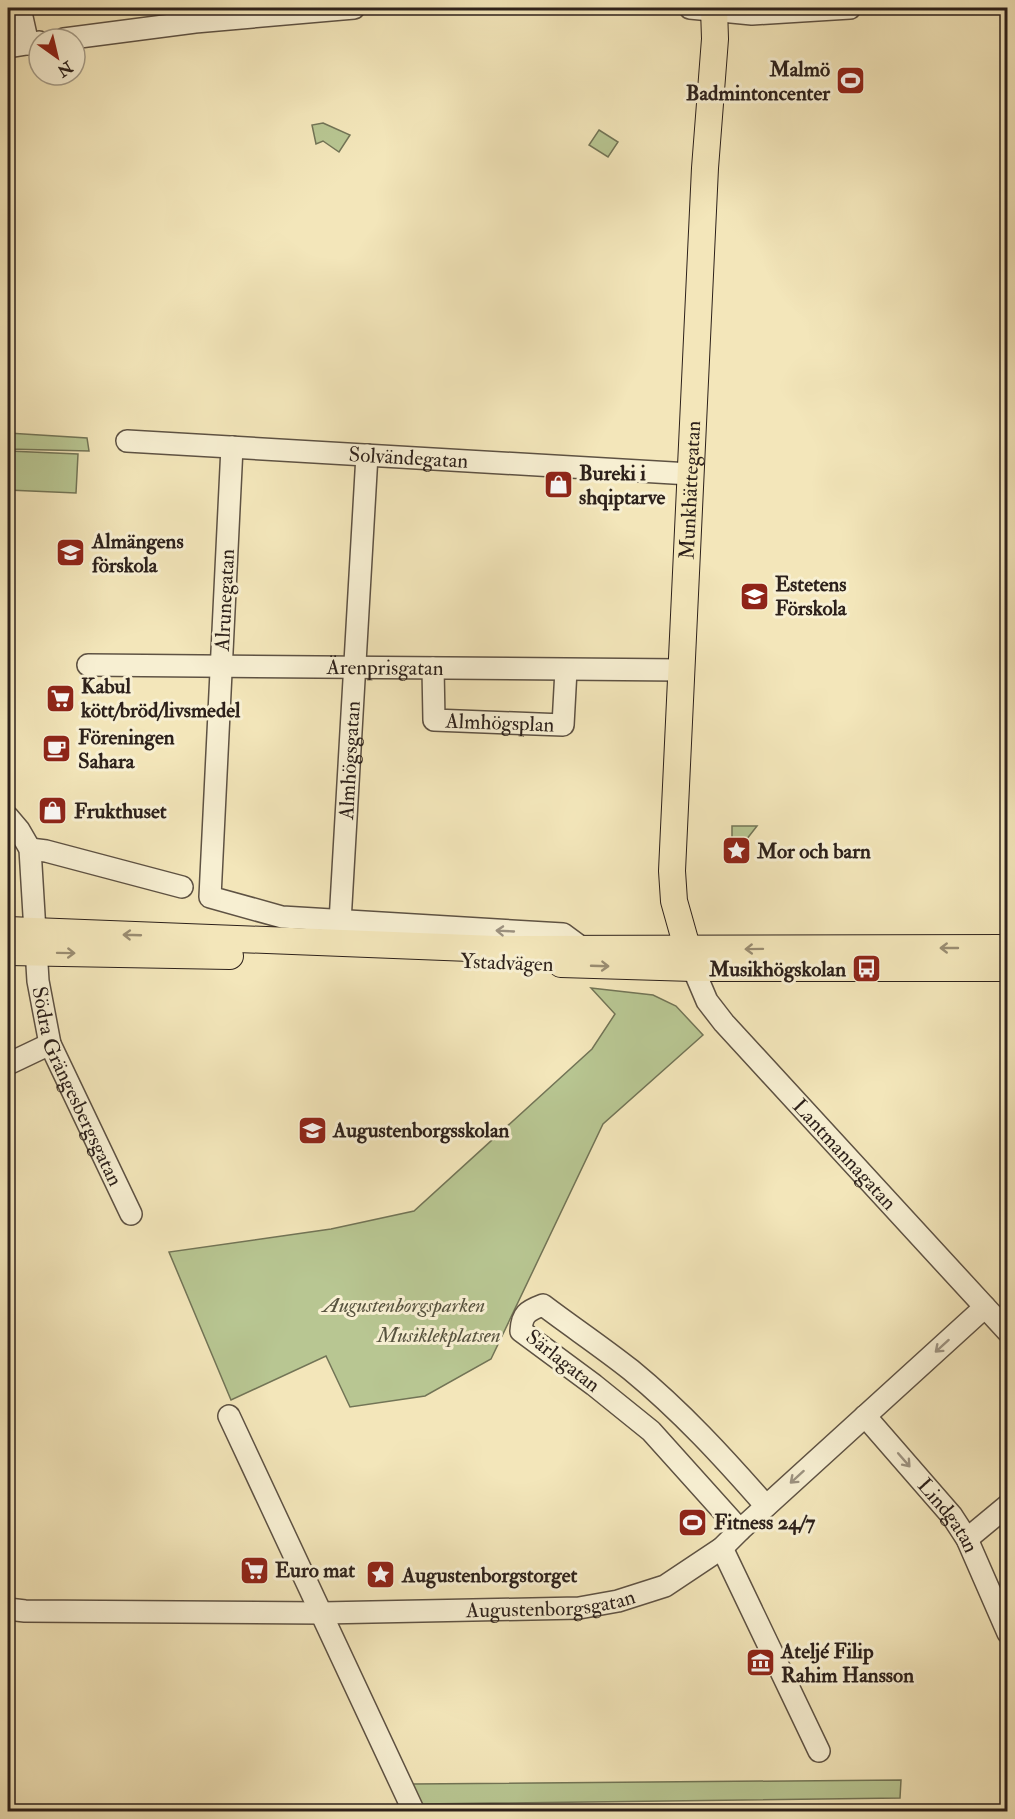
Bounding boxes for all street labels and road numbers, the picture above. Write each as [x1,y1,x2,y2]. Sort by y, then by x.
street label: Munkhättegatan [673,420,707,560]
street label: Solvändegatan [348,441,469,474]
street label: Alrunegatan [209,548,241,653]
street label: Ärenprisgatan [325,654,444,681]
street label: Almhögsgatan [332,700,366,821]
street label: Almhögsplan [444,707,555,738]
street label: Ystadvägen [460,948,554,978]
street label: Södra Grängesbergsgatan [26,984,129,1190]
street label: Lantmannagatan [787,1093,903,1216]
street label: Särlagatan [520,1323,606,1399]
street label: Lindgatan [912,1472,985,1557]
street label: Augustenborgsgatan [465,1583,639,1624]

